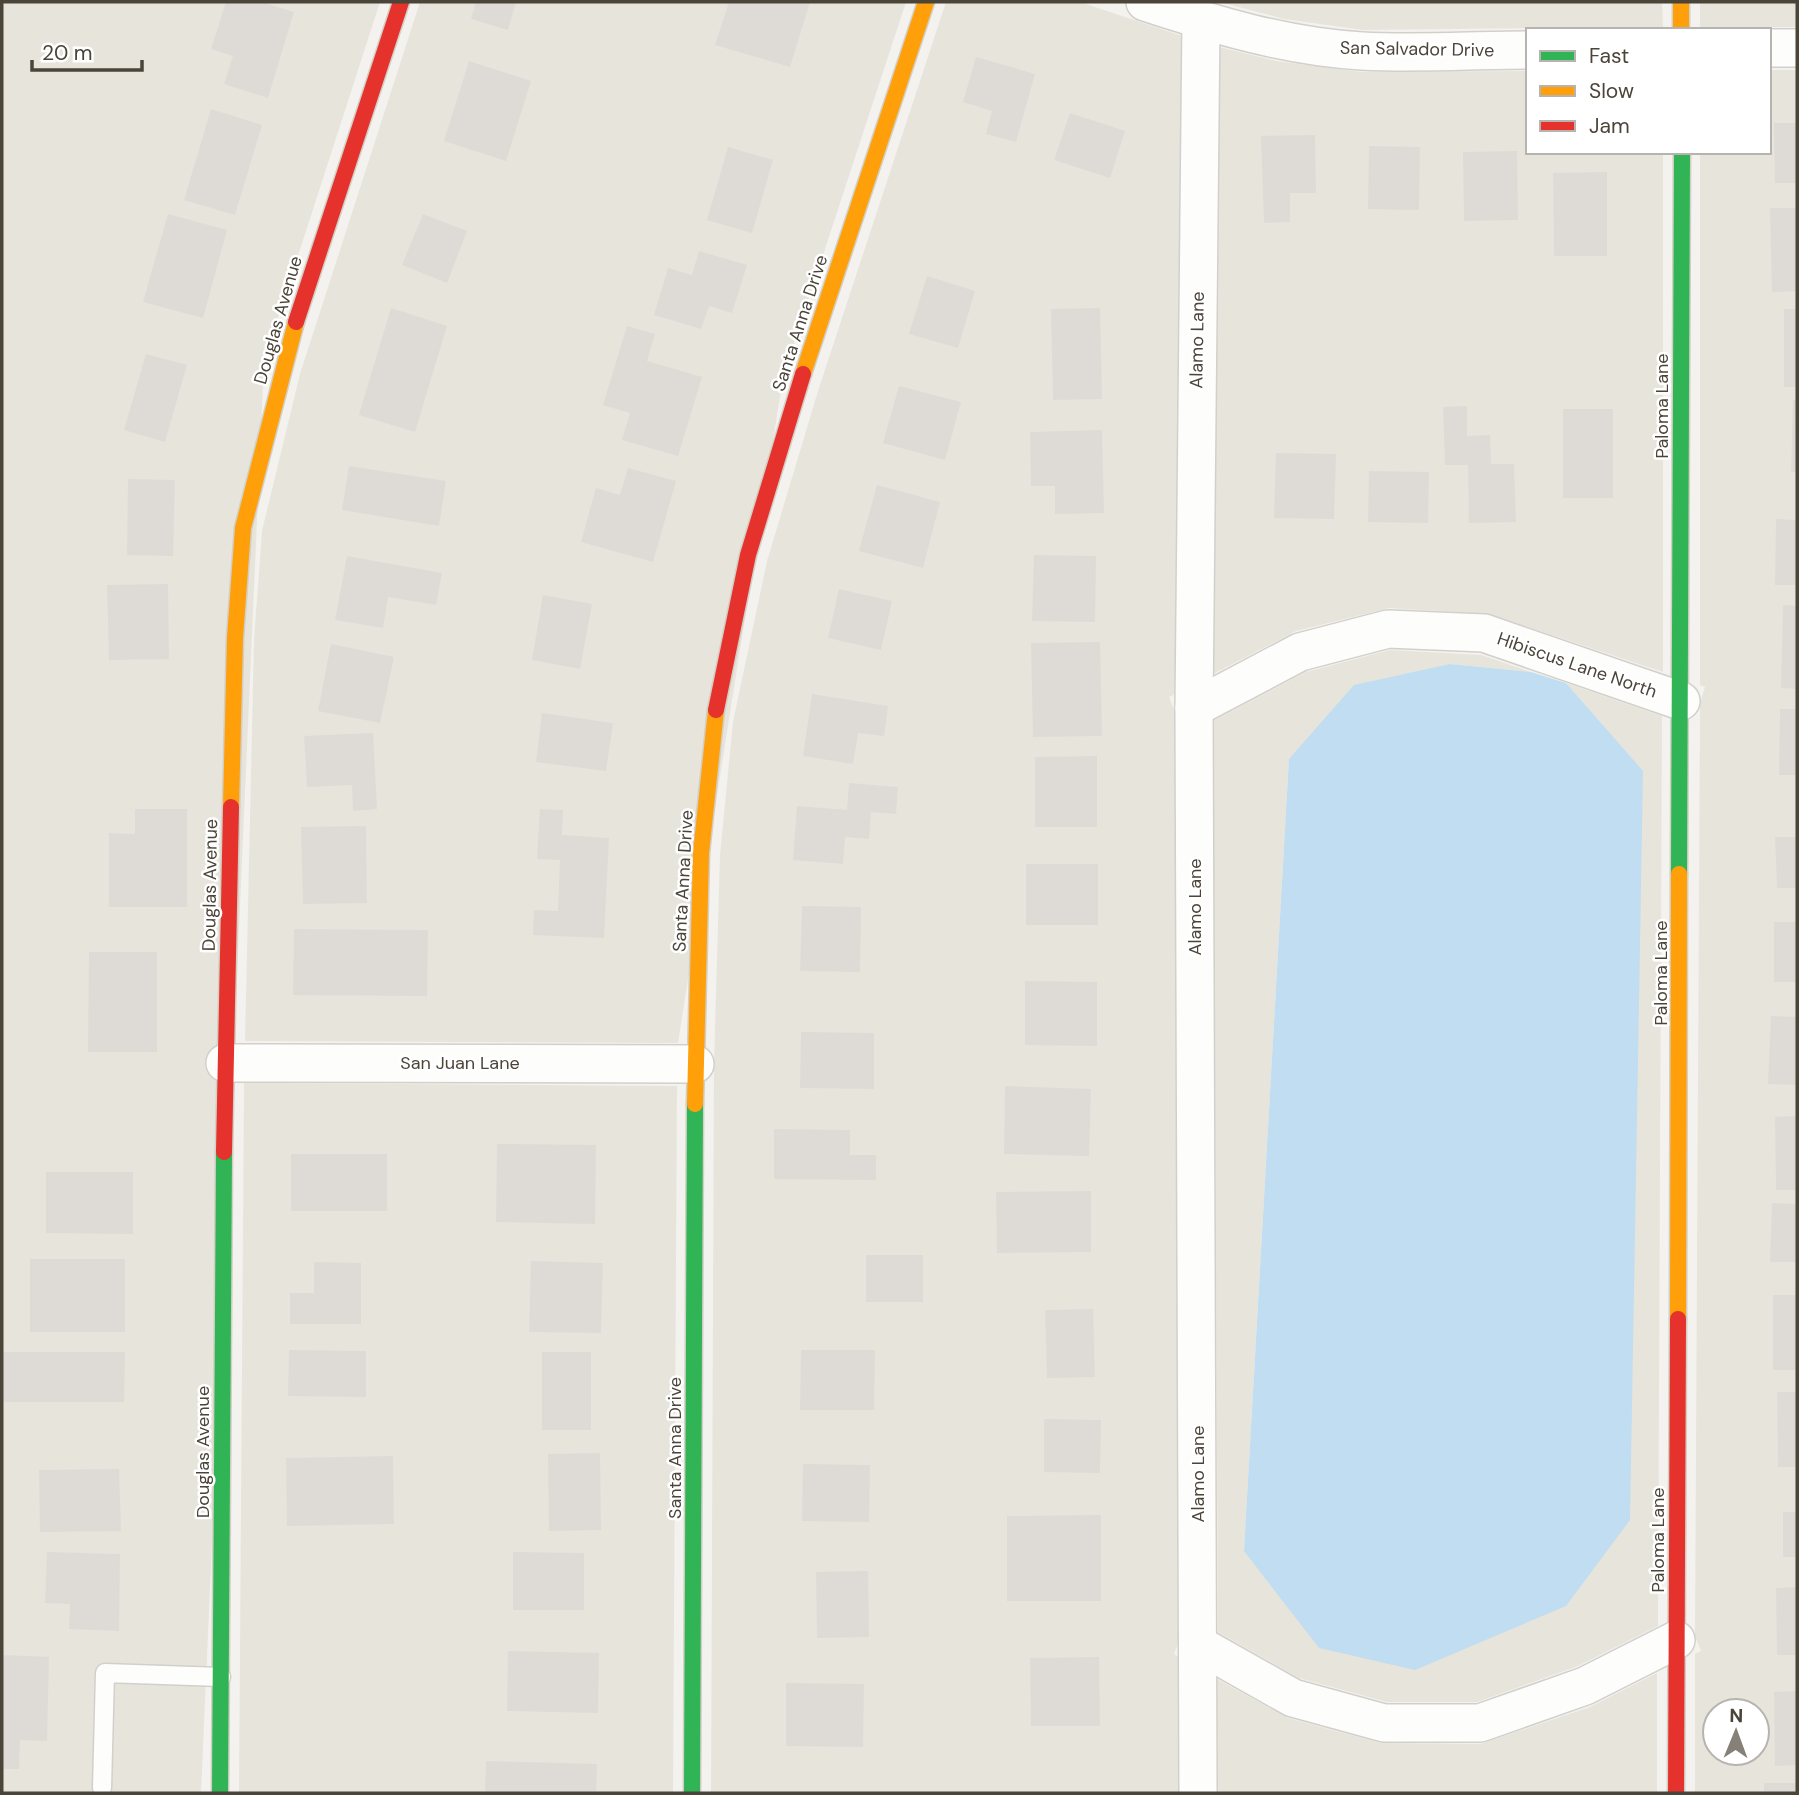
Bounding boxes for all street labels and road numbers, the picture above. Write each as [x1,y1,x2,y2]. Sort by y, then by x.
street label: San Salvador Drive [1340,36,1494,62]
street label: Santa Anna Drive [767,252,833,394]
street label: Douglas Avenue [248,253,308,387]
street label: Alamo Lane [1184,291,1210,389]
street label: Paloma Lane [1650,354,1674,458]
street label: Hibiscus Lane North [1494,626,1660,704]
street label: Santa Anna Drive [667,809,699,953]
street label: Douglas Avenue [197,819,223,951]
street label: Alamo Lane [1183,858,1207,956]
street label: Paloma Lane [1649,921,1673,1025]
street label: San Juan Lane [400,1051,520,1075]
street label: Santa Anna Drive [663,1377,687,1519]
street label: Douglas Avenue [191,1386,215,1518]
street label: Alamo Lane [1186,1425,1210,1523]
street label: Paloma Lane [1646,1488,1670,1592]

